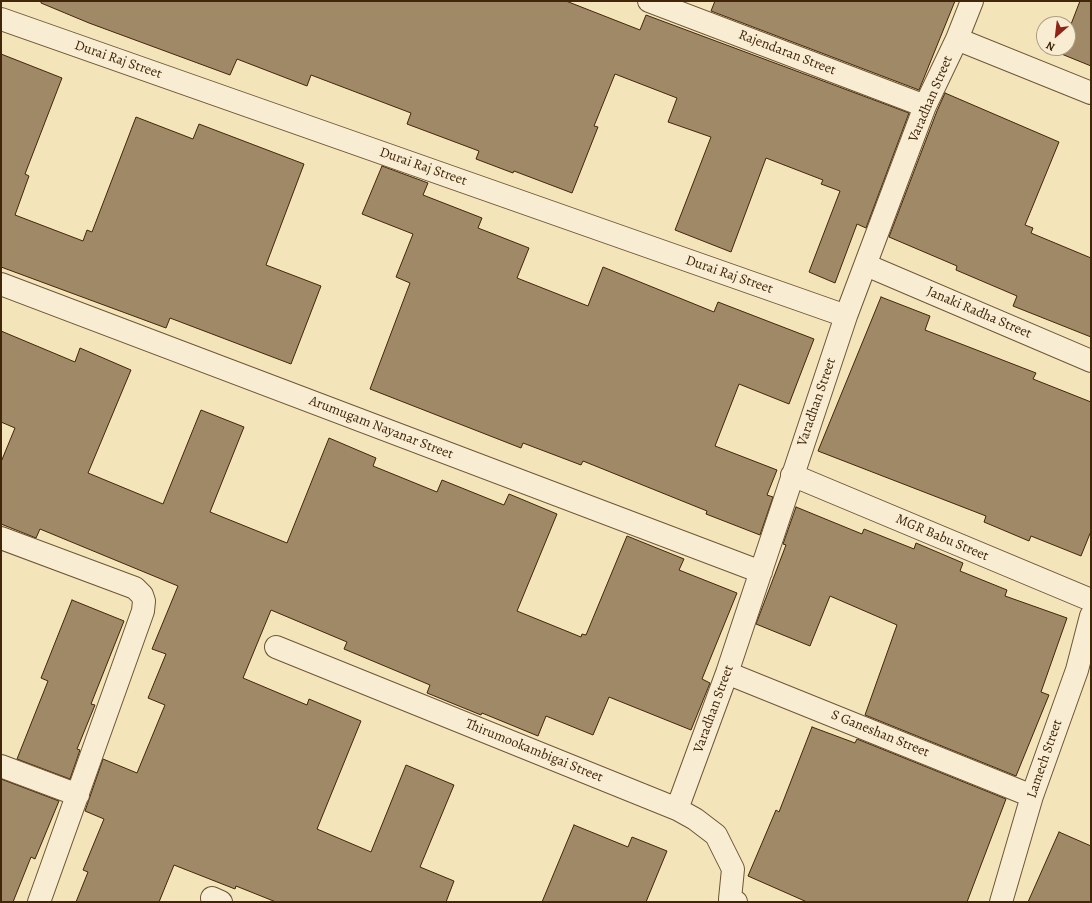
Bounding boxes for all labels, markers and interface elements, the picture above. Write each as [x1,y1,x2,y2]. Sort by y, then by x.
north arrow [1036,16,1076,56]
street label: Rajendaran Street [736,27,838,79]
street label: Durai Raj Street [72,37,164,83]
text: N [1044,38,1058,55]
street label: Varadhan Street [905,53,957,145]
street label: Durai Raj Street [377,144,469,190]
street label: Durai Raj Street [683,252,775,298]
street label: Janaki Radha Street [924,283,1034,343]
street label: Varadhan Street [794,356,840,448]
street label: Arumugam Nayanar Street [306,393,456,463]
street label: MGR Babu Street [893,511,991,565]
street label: Varadhan Street [690,663,738,755]
street label: S Ganeshan Street [828,707,932,761]
street label: Thirumookambigai Street [463,716,605,786]
street label: Lamech Street [1024,717,1066,801]

